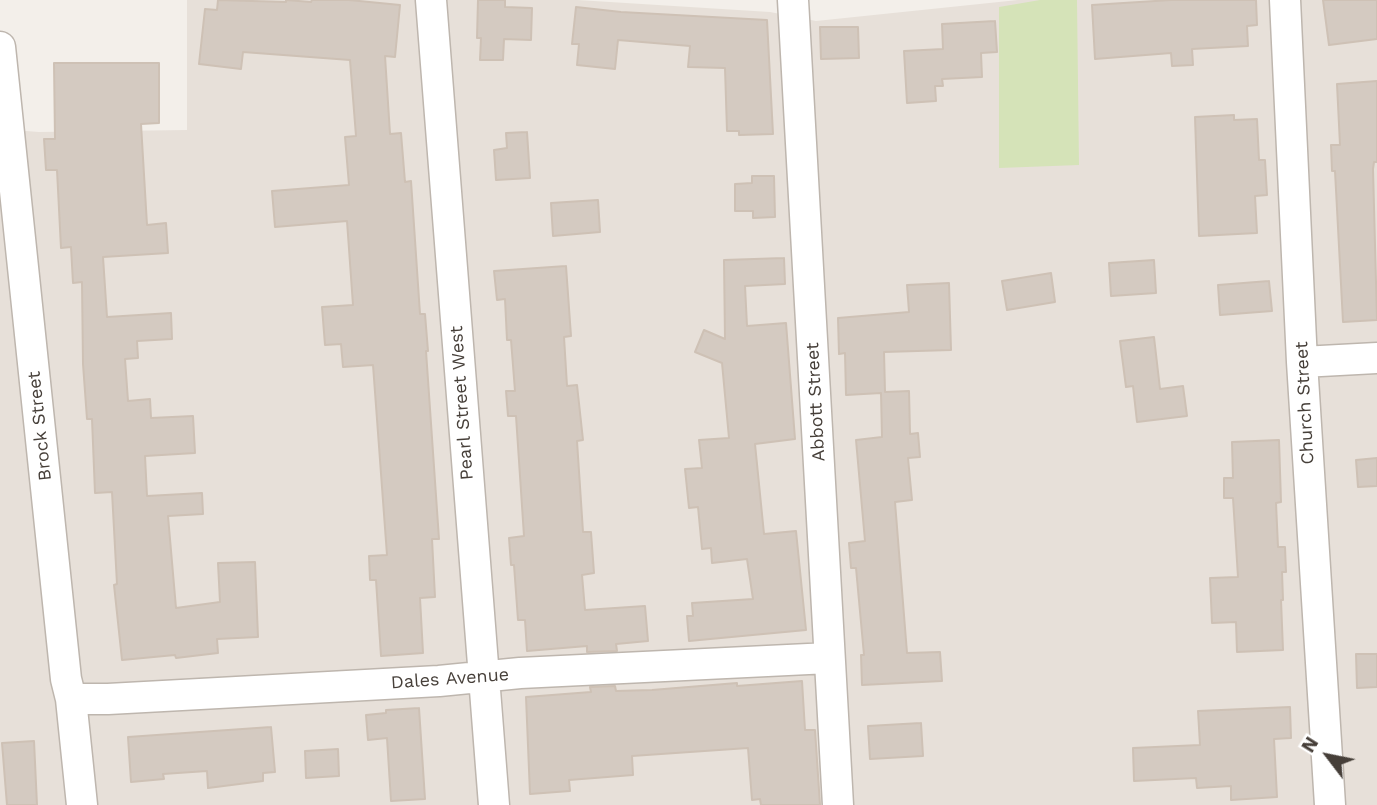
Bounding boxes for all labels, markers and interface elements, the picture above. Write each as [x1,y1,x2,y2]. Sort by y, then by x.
street label: Pearl Street West [446,325,478,481]
street label: Church Street [1291,341,1319,465]
street label: Abbott Street [802,342,830,462]
street label: Brock Street [23,370,57,482]
street label: Dales Avenue [390,664,510,694]
north arrow [1293,721,1363,791]
text: N [1296,733,1323,757]

